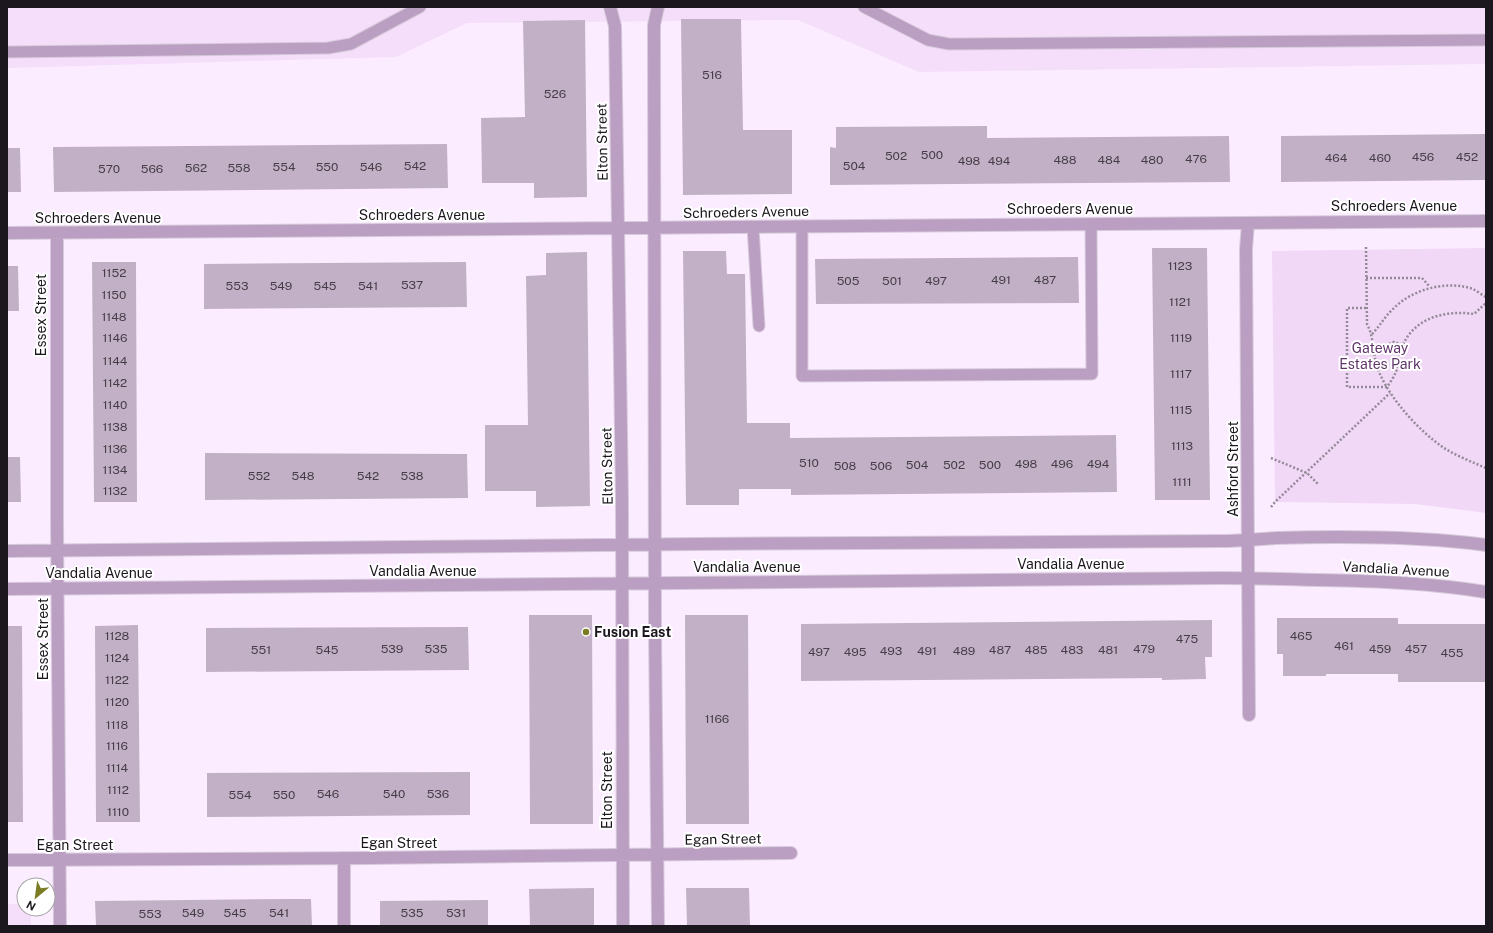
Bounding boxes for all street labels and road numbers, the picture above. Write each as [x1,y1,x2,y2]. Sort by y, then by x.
street label: Elton Street [593,103,611,181]
street label: Schroeders Avenue [1331,198,1457,214]
street label: Schroeders Avenue [1007,201,1133,217]
street label: Schroeders Avenue [683,203,809,221]
street label: Schroeders Avenue [359,207,485,223]
street label: Schroeders Avenue [35,210,161,226]
street label: Essex Street [33,274,49,356]
street label: Ashford Street [1225,421,1241,517]
street label: Elton Street [598,427,616,505]
street label: Vandalia Avenue [1017,556,1125,572]
street label: Vandalia Avenue [1342,558,1450,580]
street label: Vandalia Avenue [693,559,801,575]
street label: Vandalia Avenue [369,563,477,579]
street label: Vandalia Avenue [45,565,153,581]
street label: Essex Street [35,598,51,680]
street label: Elton Street [599,751,615,829]
street label: Egan Street [684,830,762,848]
street label: Egan Street [360,835,438,851]
street label: Egan Street [36,837,114,853]

